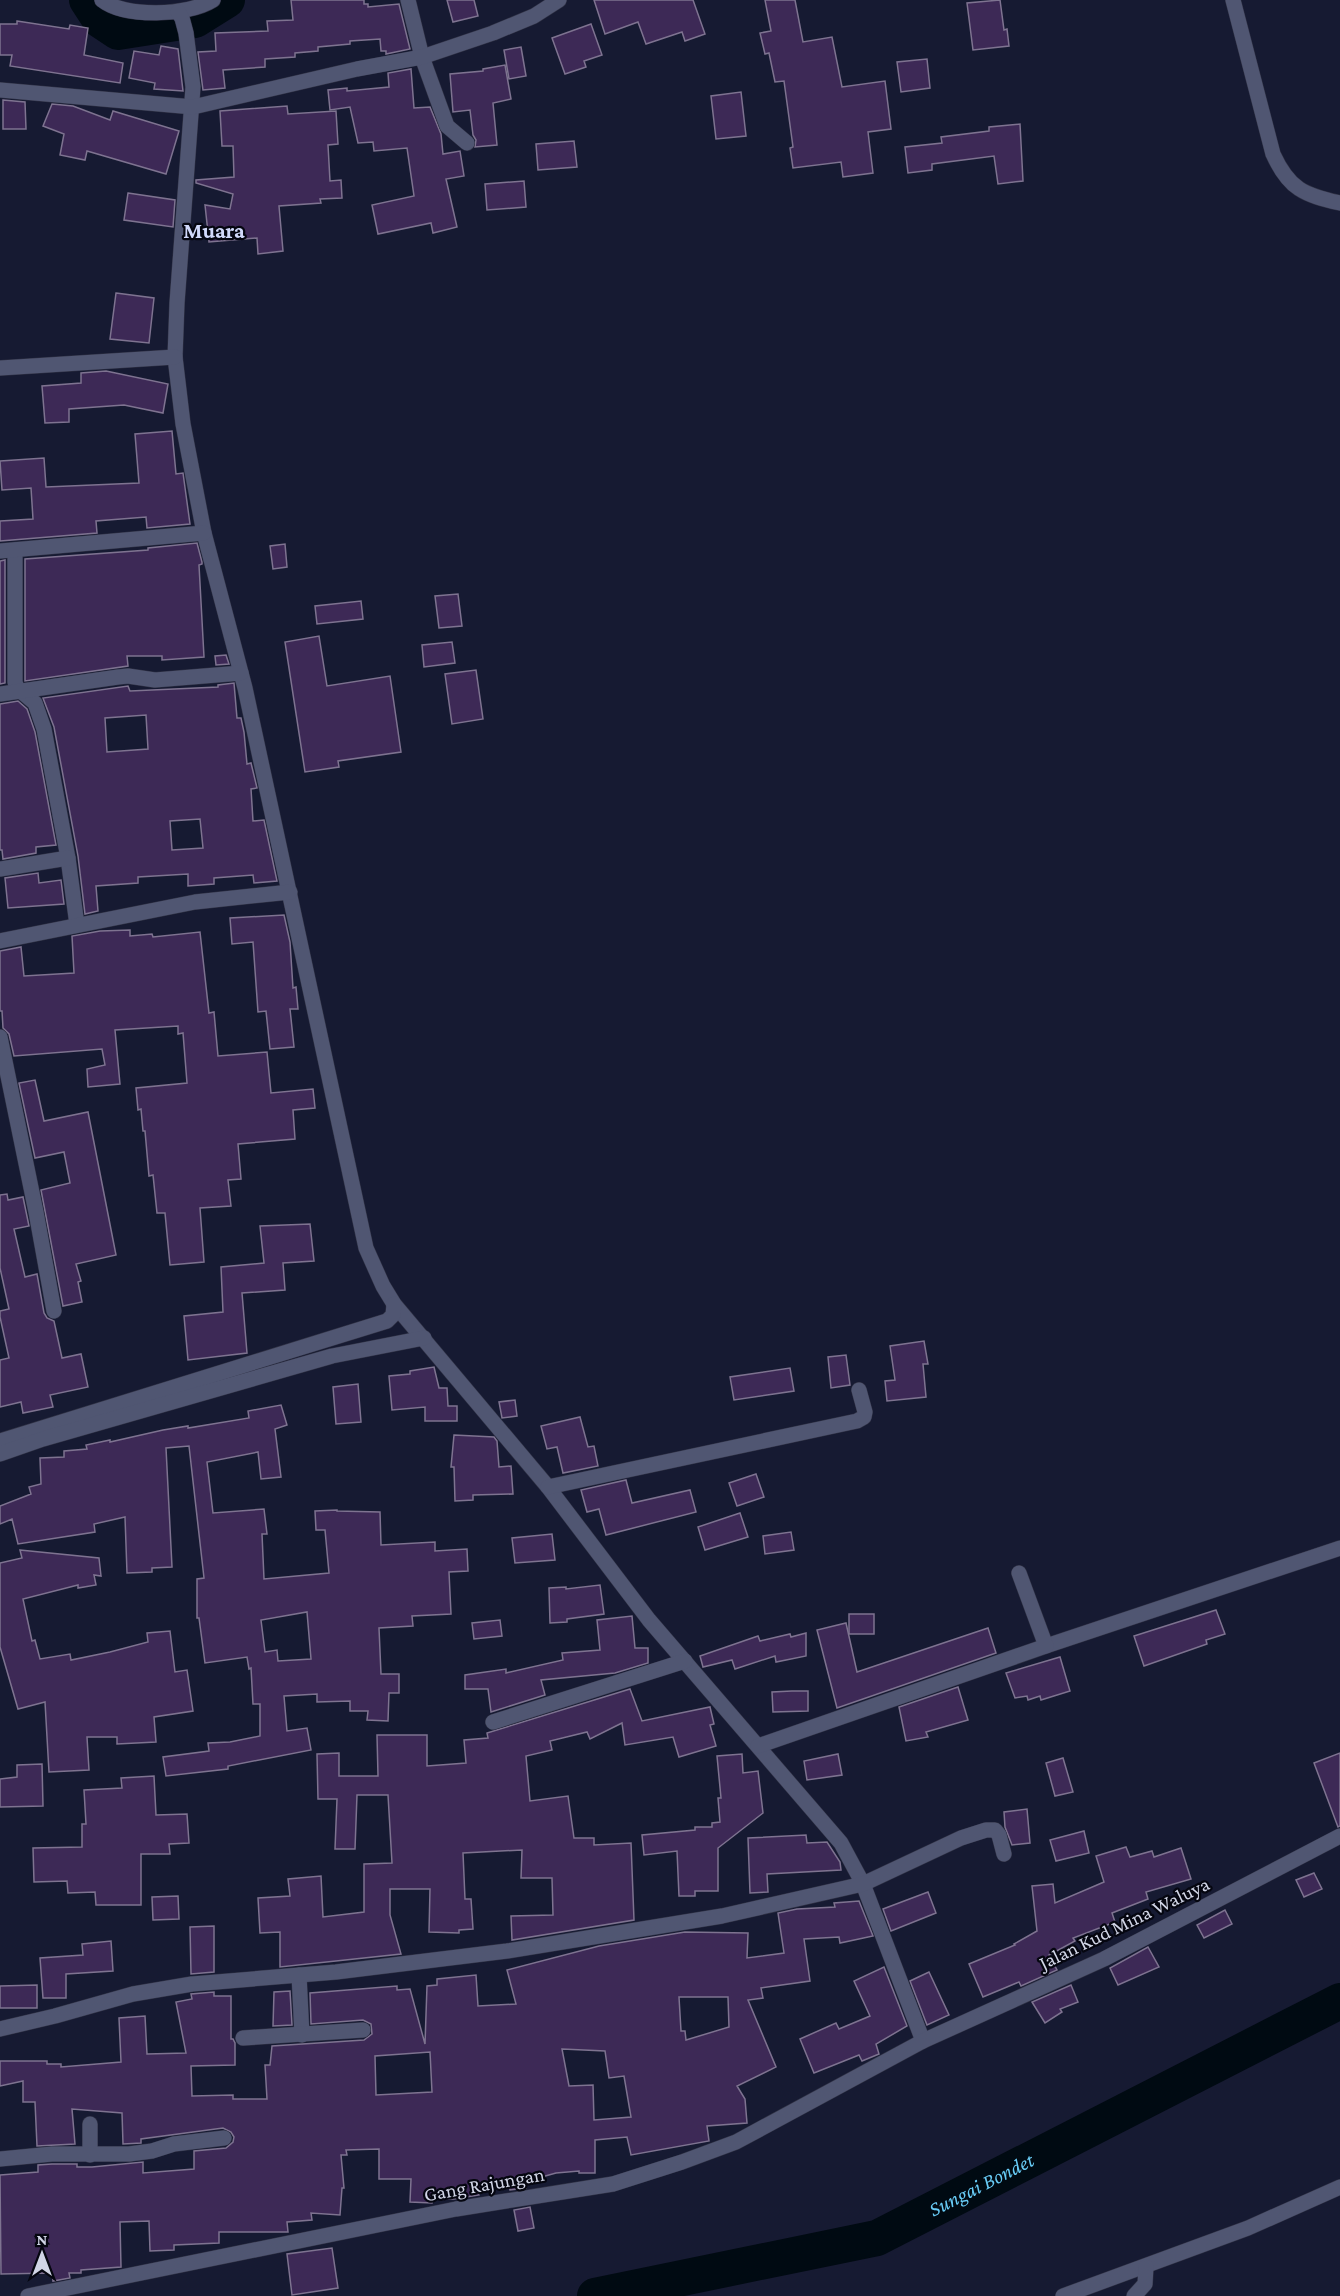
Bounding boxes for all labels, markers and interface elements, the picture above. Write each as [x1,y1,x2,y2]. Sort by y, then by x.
district label: Muara [183,218,245,243]
street label: Jalan Kud Mina Waluya [1033,1872,1213,1976]
water label: Sungai Bondet [925,2147,1038,2221]
street label: Gang Rajungan [422,2163,546,2206]
north arrow [12,2224,72,2284]
text: N [37,2231,48,2248]

